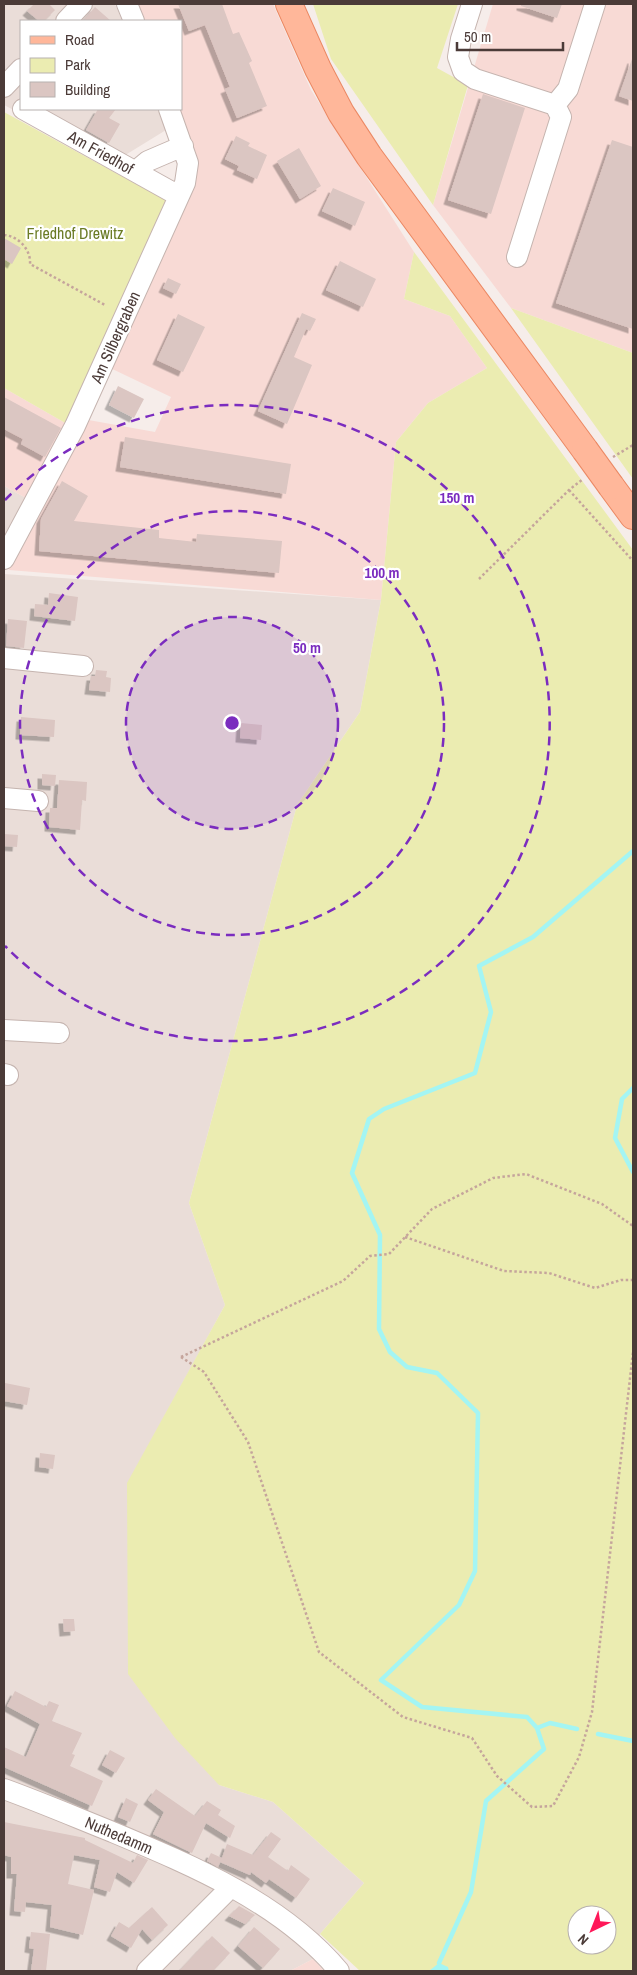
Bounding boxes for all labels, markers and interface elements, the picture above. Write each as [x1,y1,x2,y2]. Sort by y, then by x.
legend [20,20,182,110]
scale bar [457,20,563,52]
text: 50 m [464,26,491,47]
text: Road [65,29,94,50]
text: Park [65,54,91,75]
text: Building [65,79,110,100]
street label: Am Friedhof [63,124,138,179]
park label: Friedhof Drewitz [27,222,124,244]
street label: Am Silbergraben [85,288,145,387]
text: 150 m [440,487,474,508]
text: 100 m [365,562,399,583]
text: 50 m [293,637,321,658]
centre of rings [223,714,241,732]
street label: Nuthedamm [82,1811,156,1859]
north arrow [567,1905,617,1955]
text: N [574,1930,592,1949]

